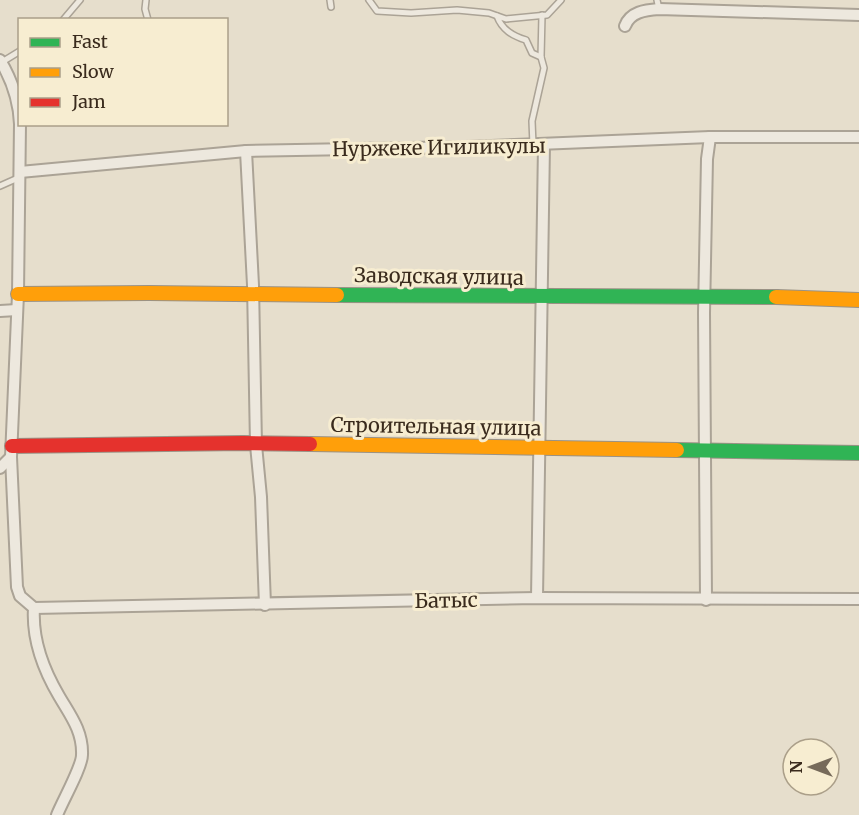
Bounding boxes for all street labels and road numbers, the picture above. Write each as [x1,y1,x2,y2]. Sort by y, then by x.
street label: Нуржеке Игиликулы [332,133,546,161]
street label: Заводская улица [354,262,524,290]
street label: Строительная улица [330,412,542,440]
street label: Батыс [414,587,478,613]

